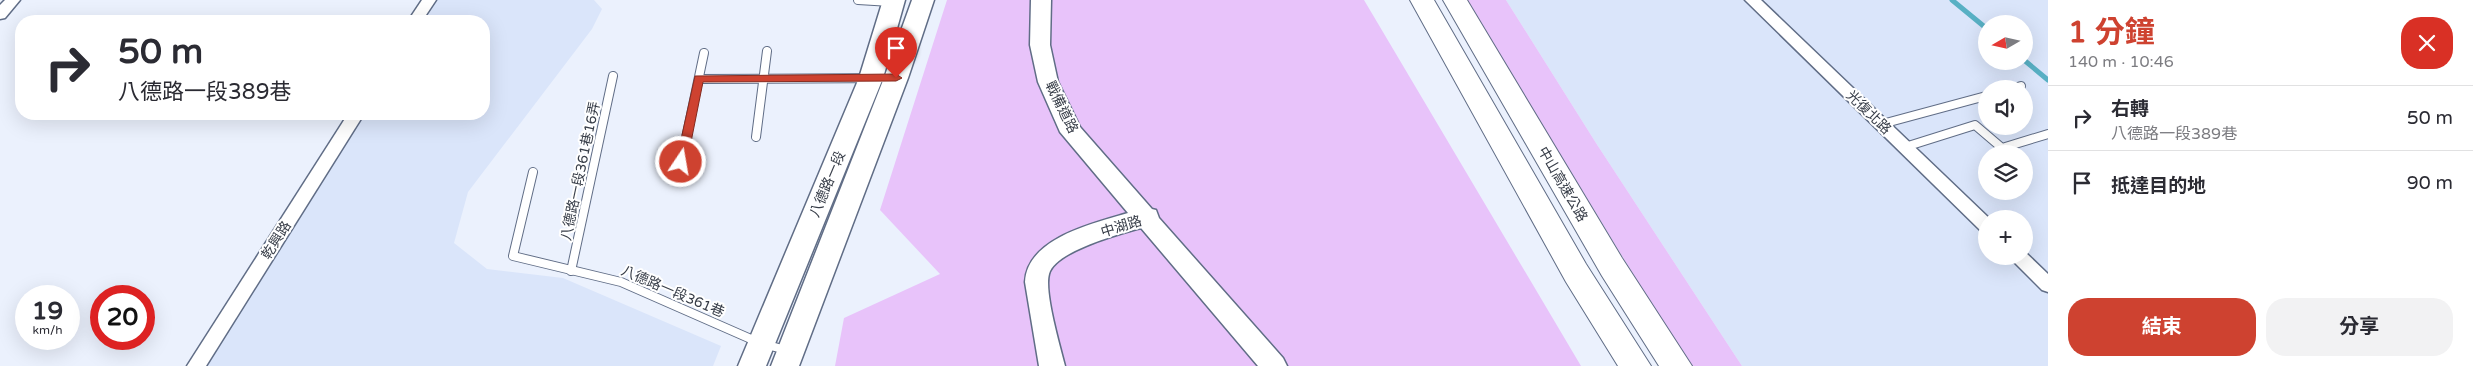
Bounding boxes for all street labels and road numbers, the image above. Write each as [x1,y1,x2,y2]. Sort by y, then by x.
street label: 戰備道路 [1042,78,1081,136]
street label: 光復北路 [1843,87,1895,138]
street label: 八德路一段361巷16弄 [557,100,604,242]
street label: 中山高速公路 [1534,144,1591,225]
street label: 八德路一段 [806,149,849,220]
street label: 中湖路 [1099,212,1144,241]
street label: 乾興路 [258,218,295,263]
street label: 八德路一段361巷 [619,262,727,321]

